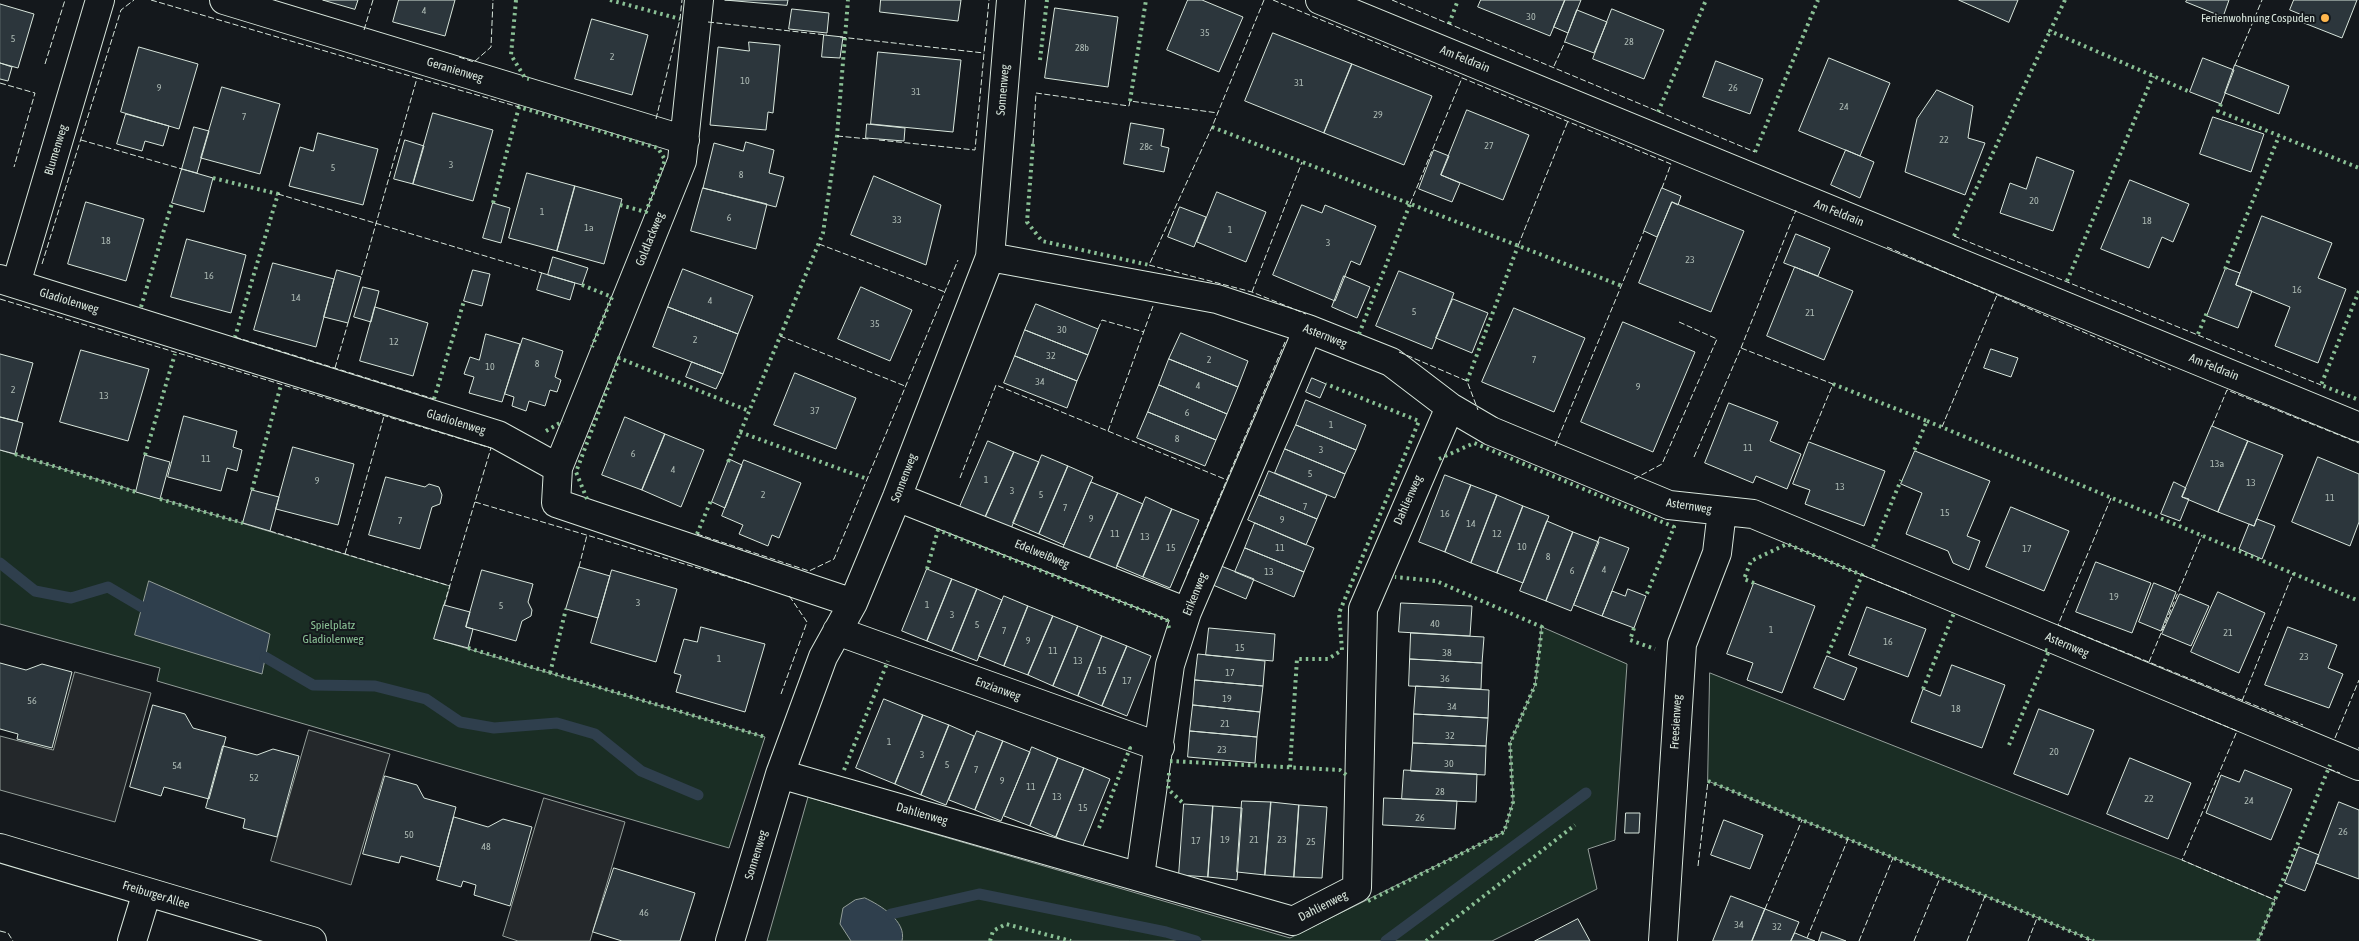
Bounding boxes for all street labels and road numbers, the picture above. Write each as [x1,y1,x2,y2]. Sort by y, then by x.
street label: Am Feldrain [1438,43,1492,75]
street label: Geranienweg [425,55,485,85]
street label: Sonnenweg [994,64,1012,116]
street label: Blumenweg [41,123,71,177]
street label: Am Feldrain [1812,197,1866,229]
street label: Goldlackweg [633,210,667,268]
street label: Gladiolenweg [38,285,100,317]
street label: Asternweg [1301,321,1349,351]
street label: Am Feldrain [2187,351,2241,383]
street label: Gladiolenweg [425,406,487,438]
street label: Sonnenweg [888,452,920,504]
street label: Dahlienweg [1391,473,1425,527]
street label: Asternweg [1665,495,1713,517]
street label: Edelweißweg [1012,536,1072,572]
street label: Erikenweg [1180,570,1210,618]
street label: Asternweg [2043,629,2091,661]
street label: Enzianweg [973,674,1023,704]
street label: Freesienweg [1667,694,1685,750]
street label: Dahlienweg [895,800,949,828]
street label: Sonnenweg [742,828,770,882]
street label: Freiburger Allee [121,878,191,912]
street label: Dahlienweg [1296,888,1350,924]

